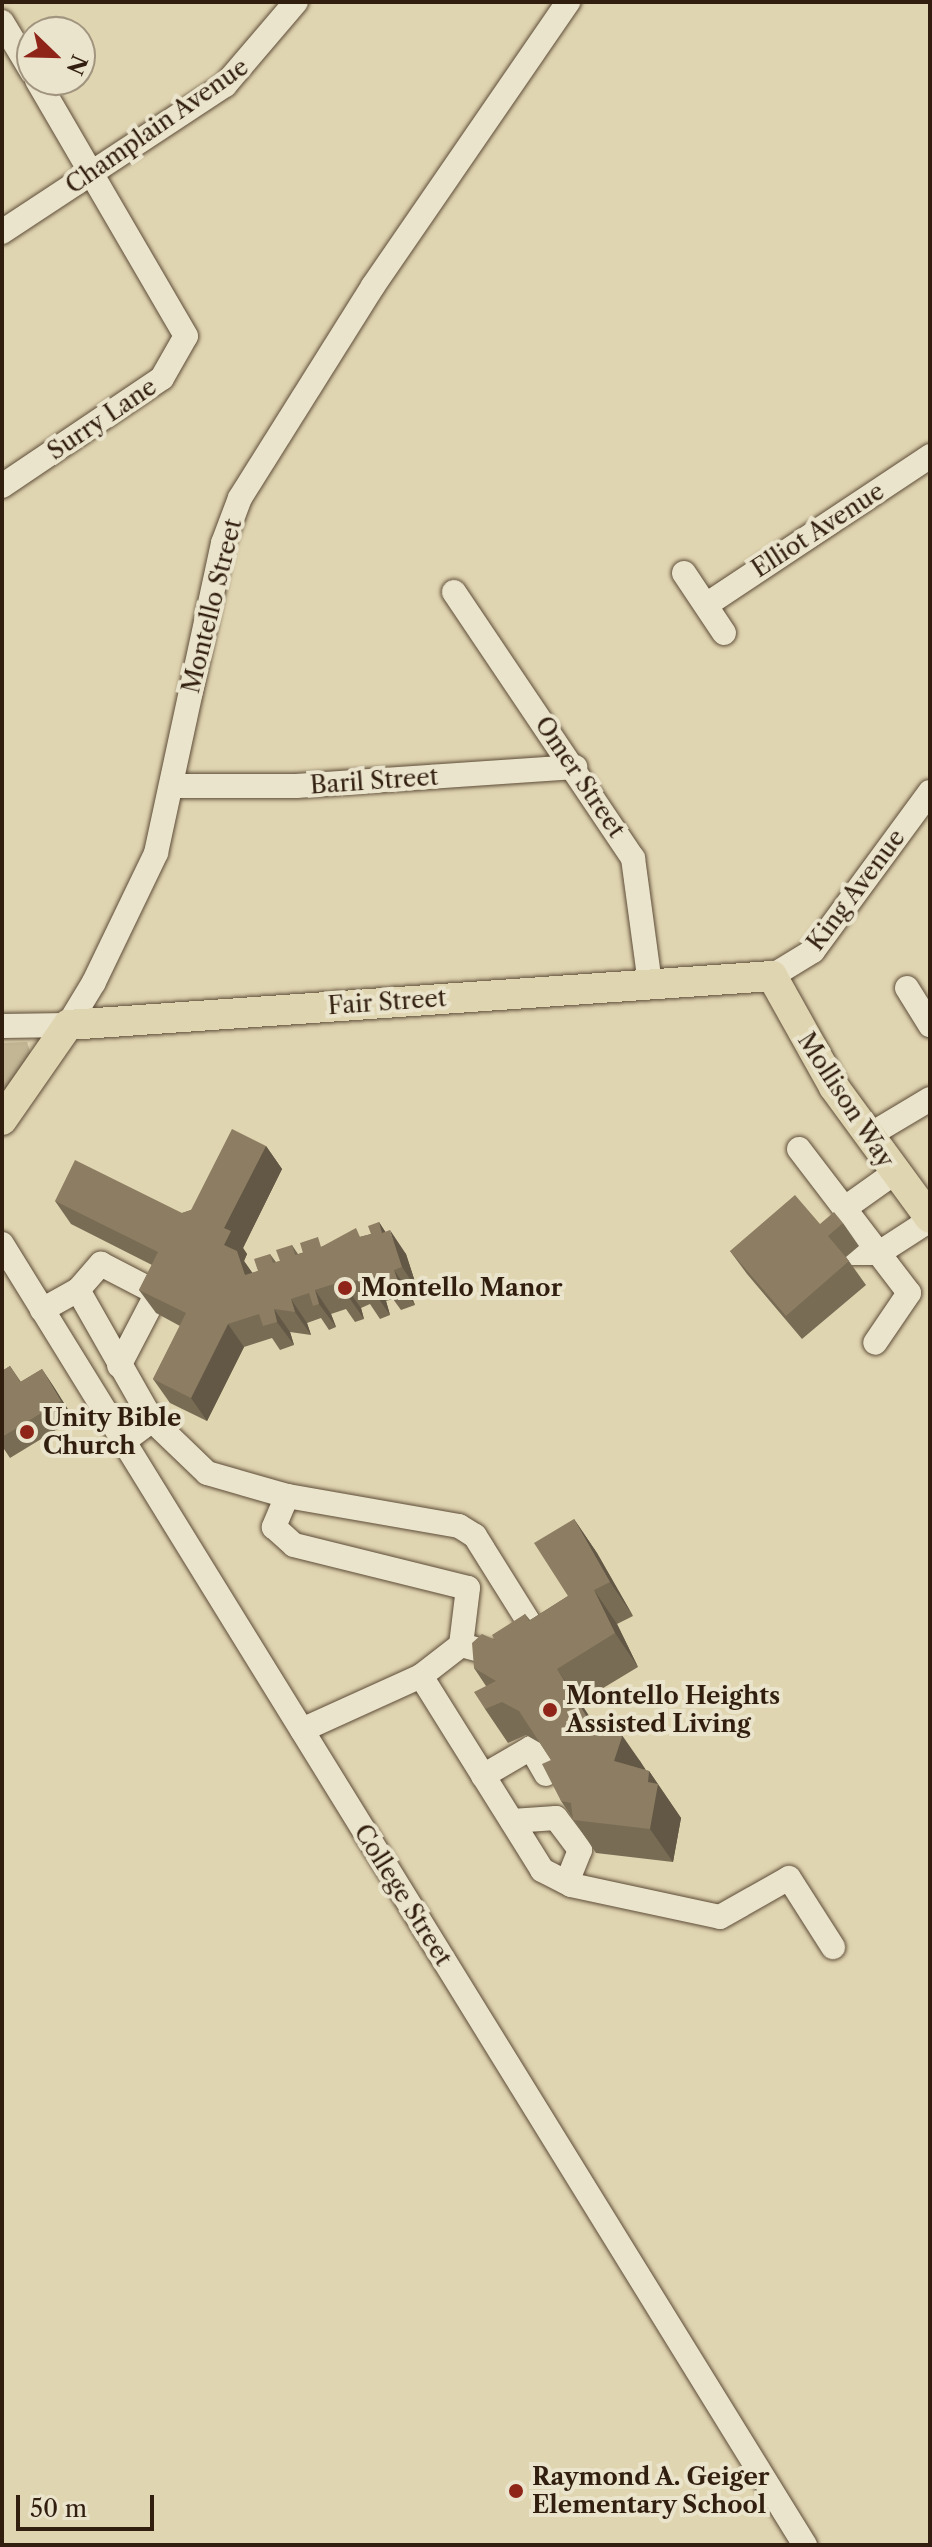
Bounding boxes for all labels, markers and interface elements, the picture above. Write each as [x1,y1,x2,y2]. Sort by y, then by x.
north arrow [16,16,96,96]
text: N [61,51,93,79]
street label: Champlain Avenue [60,52,254,200]
street label: Surry Lane [42,372,162,466]
street label: Elliot Avenue [746,476,890,584]
street label: Montello Street [176,516,248,696]
street label: Omer Street [529,711,631,843]
street label: Baril Street [309,762,439,800]
street label: King Avenue [801,823,911,957]
street label: Fair Street [327,983,447,1021]
street label: Mollison Way [791,1027,901,1173]
place label: Montello Manor [361,1274,562,1302]
marker: Montello Manor [336,1279,354,1297]
place label: Unity Bible Church [43,1404,182,1460]
marker: Unity Bible Church [18,1423,36,1441]
place label: Montello Heights Assisted Living [566,1682,780,1738]
marker: Montello Heights Assisted Living [541,1701,559,1719]
street label: College Street [348,1819,458,1971]
place label: Raymond A. Geiger Elementary School [532,2463,770,2519]
scale bar [20,2479,158,2529]
marker: Raymond A. Geiger Elementary School [507,2482,525,2500]
text: 50 m [30,2494,87,2523]

